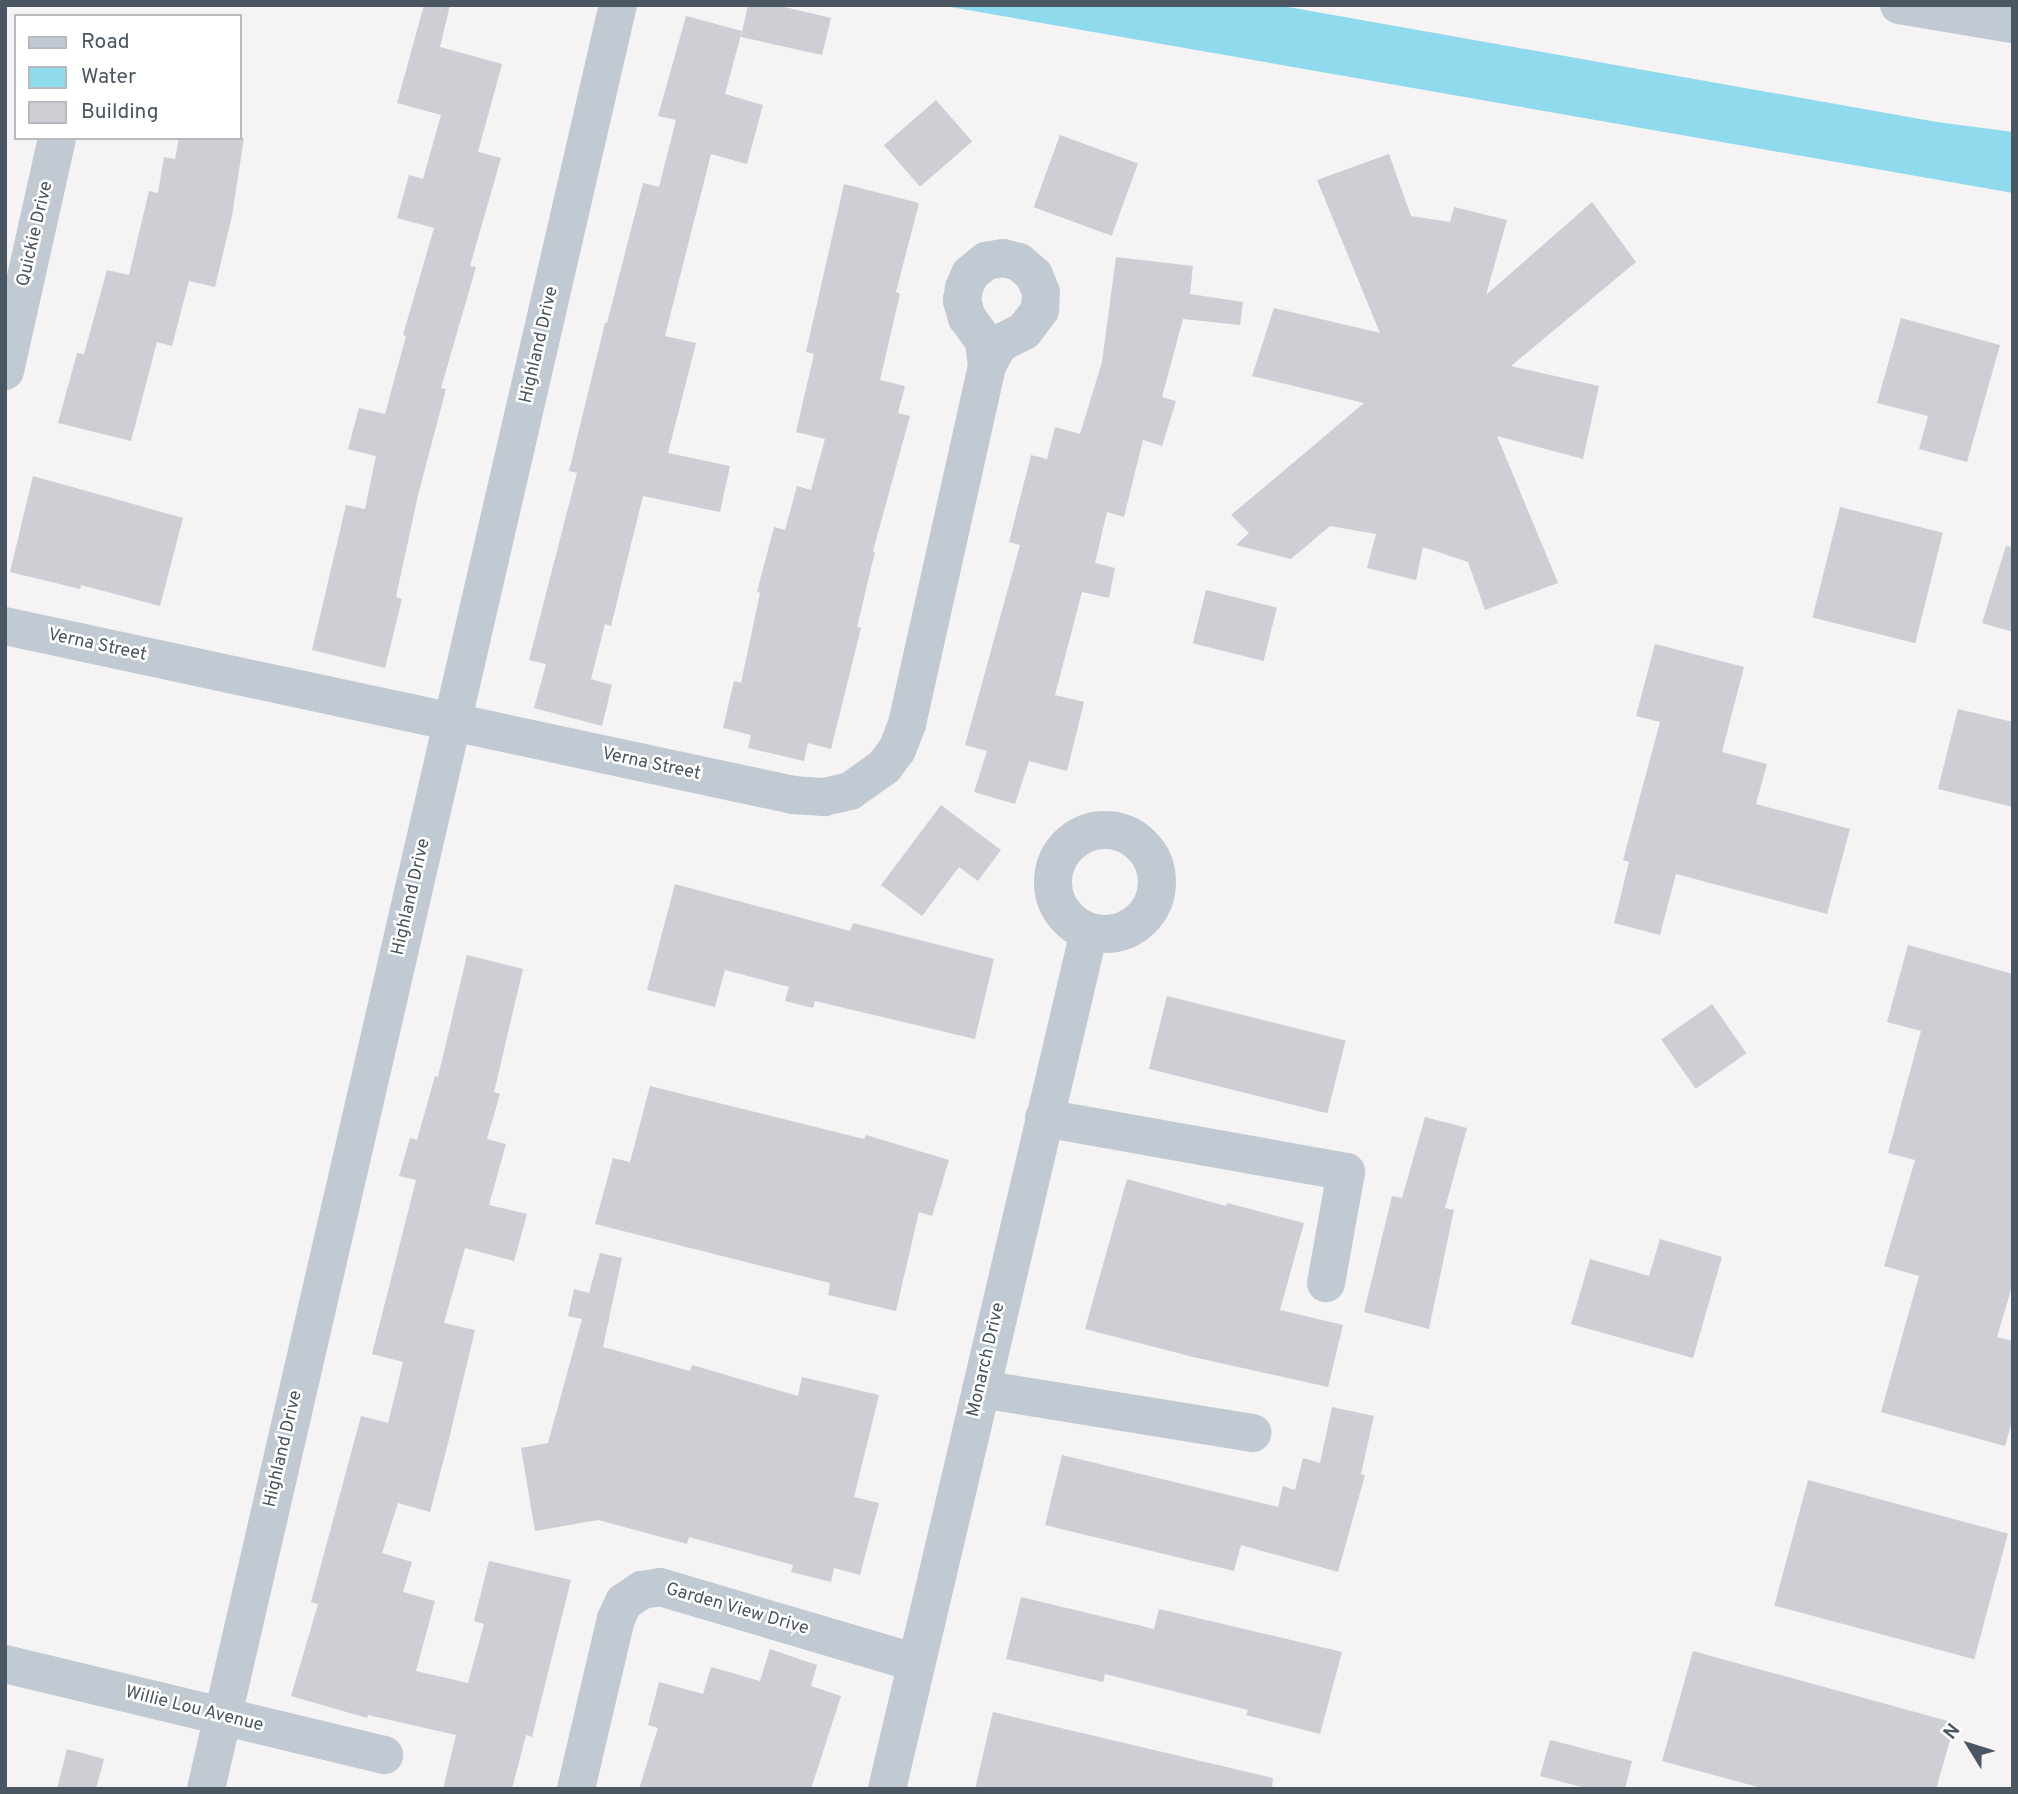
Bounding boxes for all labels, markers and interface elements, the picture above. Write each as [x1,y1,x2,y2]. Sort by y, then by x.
legend [14,14,242,140]
text: Road [81,29,130,56]
text: Water [81,64,136,91]
text: Building [81,99,159,126]
street label: Quickie Drive [13,179,59,289]
street label: Highland Drive [516,284,564,406]
street label: Verna Street [46,625,148,667]
street label: Verna Street [600,744,702,786]
street label: Highland Drive [388,836,436,958]
street label: Monarch Drive [963,1301,1011,1419]
street label: Highland Drive [260,1388,308,1510]
street label: Garden View Drive [663,1579,811,1641]
street label: Willie Lou Avenue [122,1682,266,1738]
north arrow [1934,1710,2004,1780]
text: N [1939,1719,1966,1745]

